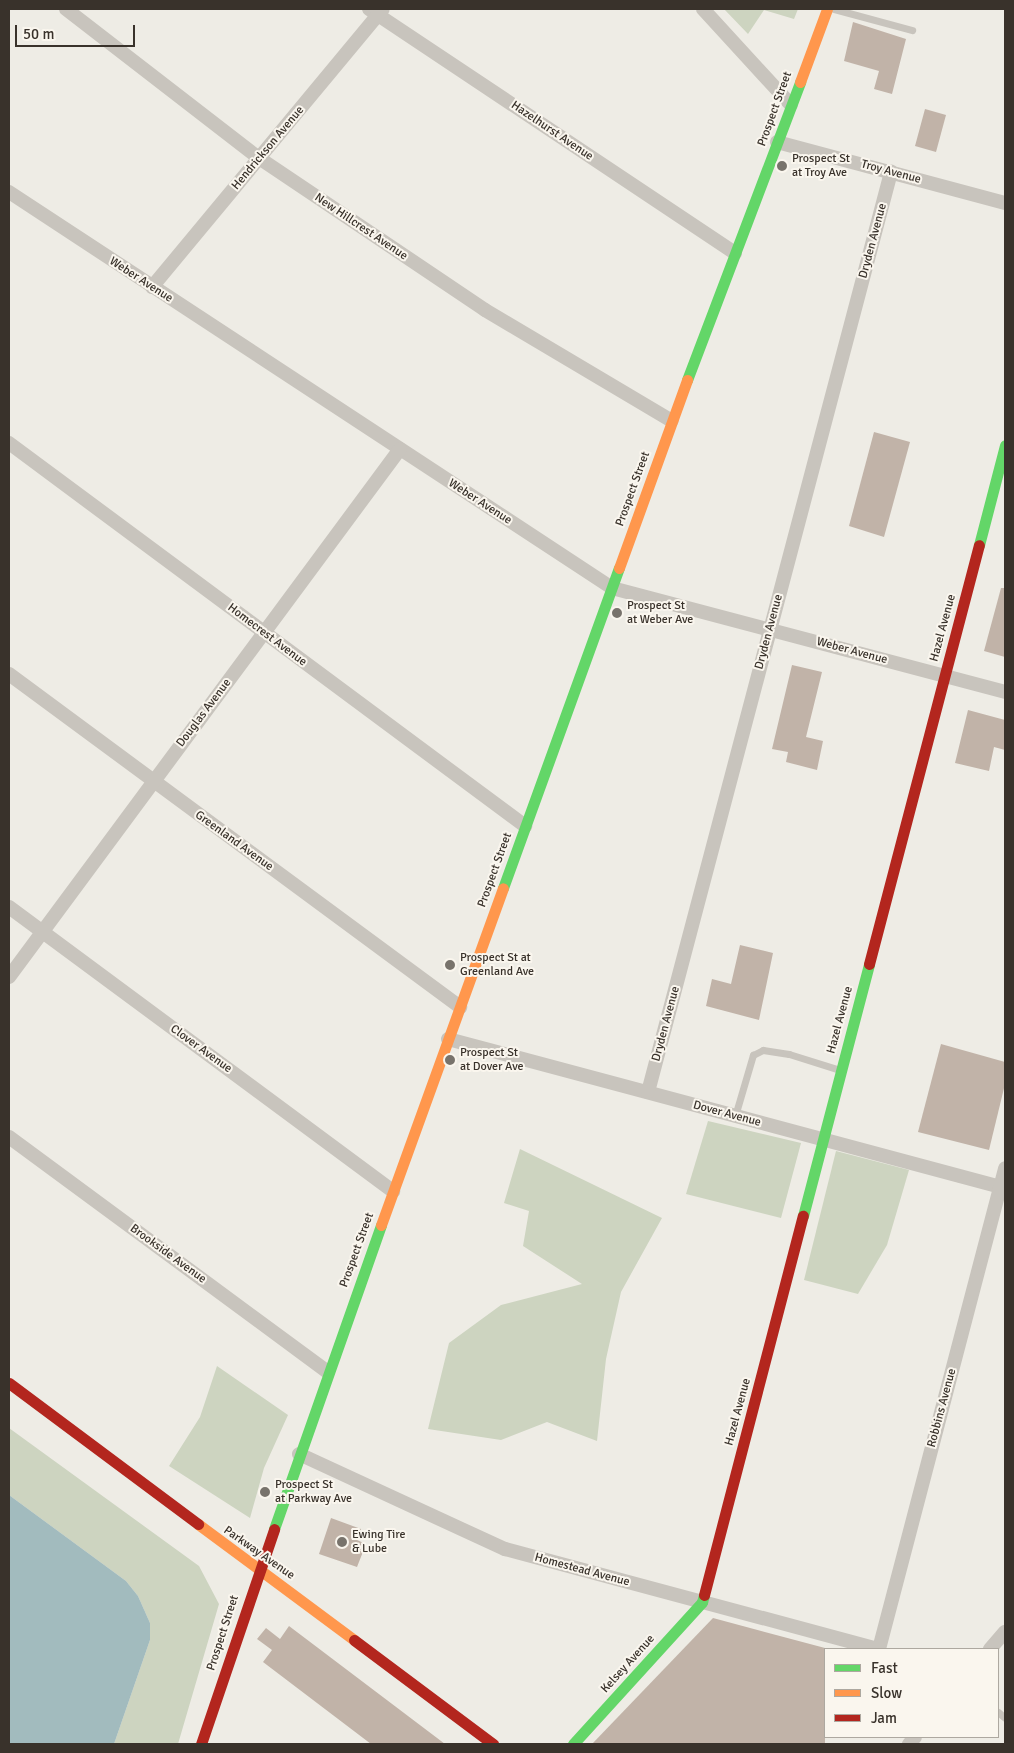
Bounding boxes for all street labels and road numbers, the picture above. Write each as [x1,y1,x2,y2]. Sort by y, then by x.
street label: Prospect Street [755,70,795,148]
street label: Hazelhurst Avenue [508,98,596,164]
street label: Hendrickson Avenue [229,103,307,193]
street label: Troy Avenue [860,157,922,187]
street label: New Hillcrest Avenue [312,191,410,263]
street label: Dryden Avenue [856,202,890,280]
street label: Weber Avenue [107,254,175,306]
street label: Prospect Street [613,450,653,528]
street label: Weber Avenue [446,476,514,528]
street label: Dryden Avenue [752,593,786,671]
street label: Hazel Avenue [927,593,959,663]
street label: Homecrest Avenue [225,601,309,669]
street label: Weber Avenue [815,635,889,667]
street label: Douglas Avenue [174,676,234,750]
street label: Greenland Avenue [192,808,276,874]
street label: Prospect Street [475,831,515,909]
street label: Dryden Avenue [649,985,683,1063]
street label: Hazel Avenue [824,985,856,1055]
street label: Clover Avenue [167,1022,235,1076]
street label: Dover Avenue [691,1098,763,1130]
street label: Prospect Street [337,1211,377,1289]
street label: Brookside Avenue [127,1221,209,1287]
street label: Robbins Avenue [925,1367,959,1449]
street label: Hazel Avenue [722,1377,754,1447]
street label: Parkway Avenue [221,1523,297,1583]
street label: Homestead Avenue [533,1550,631,1590]
street label: Prospect Street [204,1593,242,1673]
street label: Kelsey Avenue [598,1632,658,1696]

